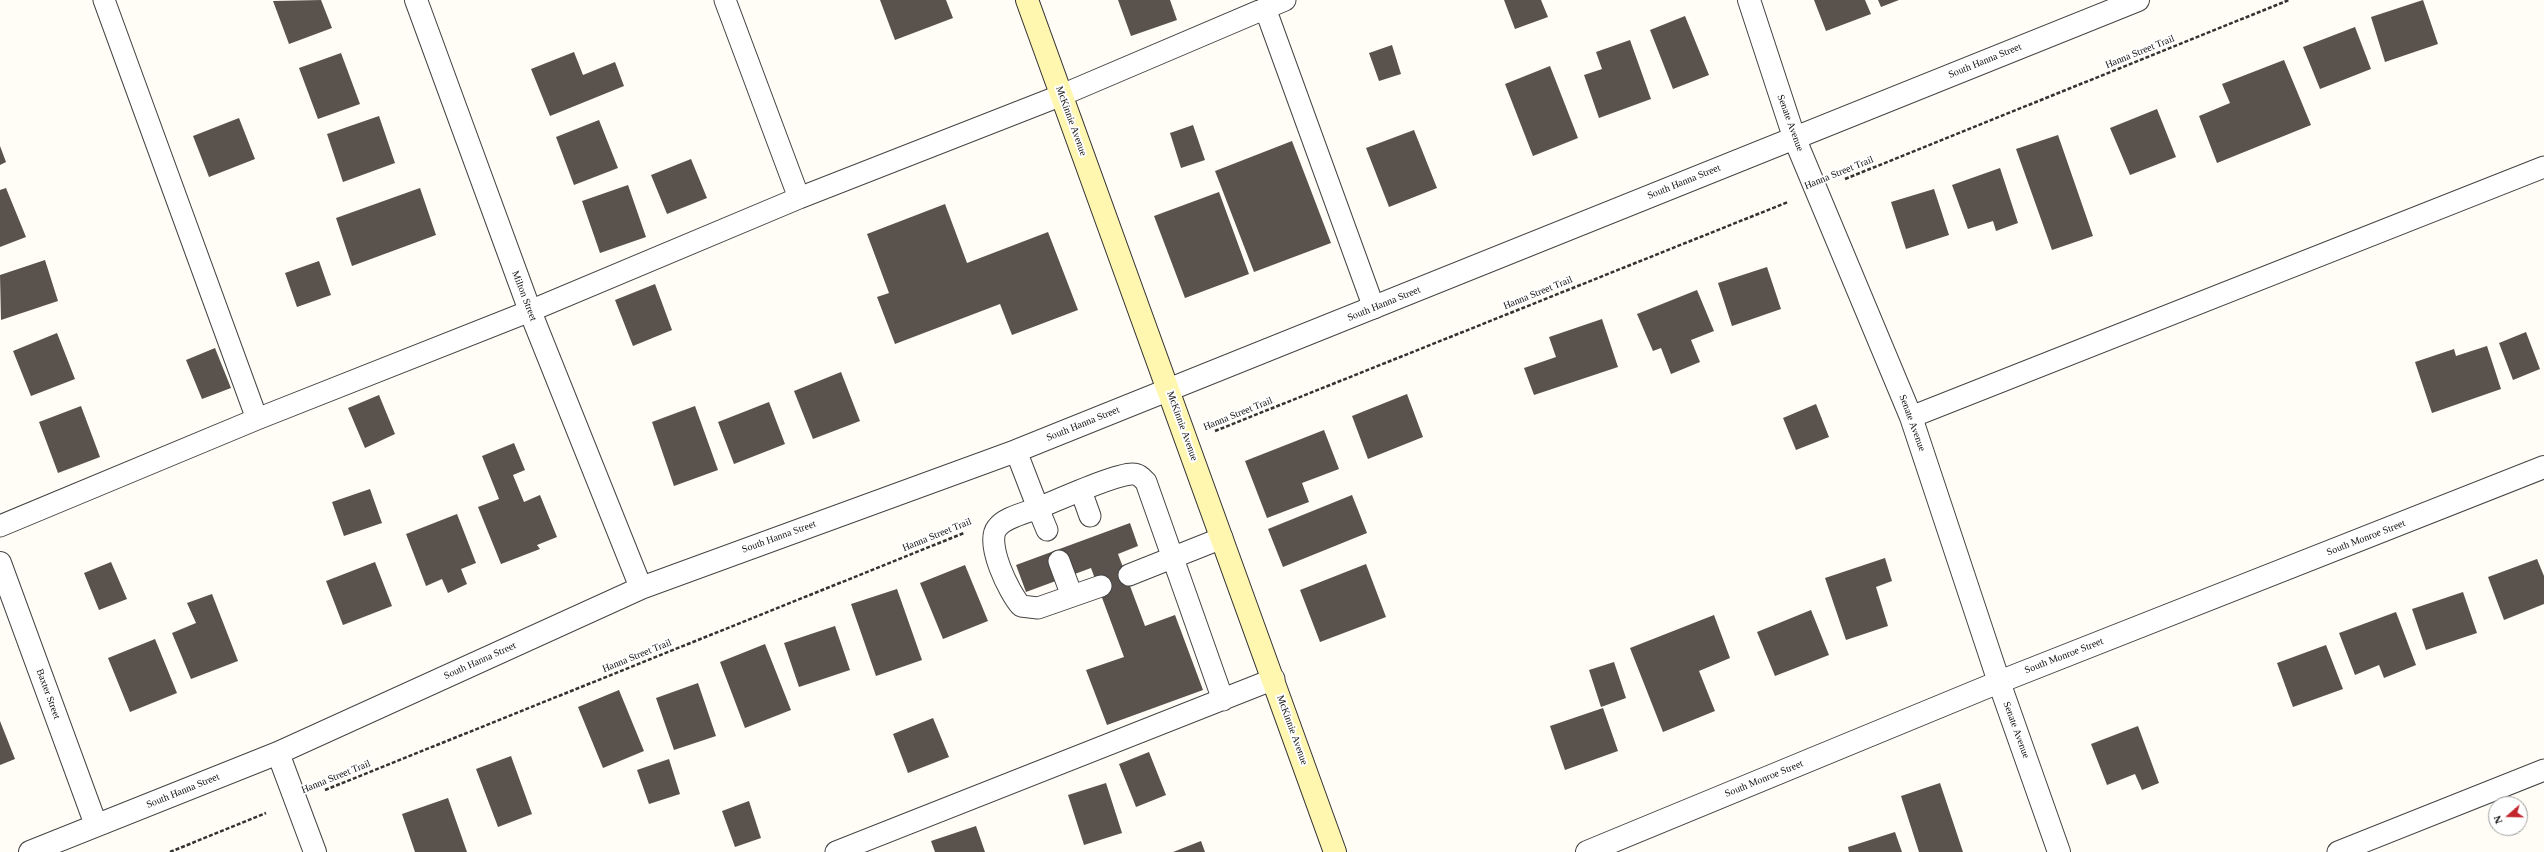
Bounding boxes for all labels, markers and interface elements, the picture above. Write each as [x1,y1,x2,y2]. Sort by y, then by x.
street label: Hanna Street Trail [2104,33,2176,71]
street label: South Hanna Street [1947,41,2023,81]
street label: McKinnie Avenue [1053,84,1089,158]
street label: Senate Avenue [1774,93,1806,153]
street label: Hanna Street Trail [1803,154,1875,192]
street label: South Hanna Street [1646,162,1722,202]
street label: Milton Street [509,269,539,323]
street label: Hanna Street Trail [1502,274,1574,312]
street label: South Hanna Street [1346,284,1422,324]
street label: McKinnie Avenue [1164,389,1200,463]
street label: Senate Avenue [1896,393,1928,453]
street label: Hanna Street Trail [1202,395,1274,433]
street label: South Hanna Street [1045,404,1121,444]
street label: Hanna Street Trail [901,516,973,554]
street label: South Monroe Street [2325,517,2407,559]
street label: South Hanna Street [740,518,818,556]
street label: South Monroe Street [2023,635,2105,677]
street label: Hanna Street Trail [601,637,673,675]
street label: South Hanna Street [442,640,518,682]
street label: Baxter Street [33,667,63,721]
street label: McKinnie Avenue [1274,693,1310,767]
street label: Senate Avenue [2000,700,2032,760]
street label: Hanna Street Trail [300,758,372,796]
street label: South Monroe Street [1723,758,1805,800]
street label: South Hanna Street [145,771,221,811]
north arrow [2488,796,2528,836]
text: N [2491,814,2505,826]

